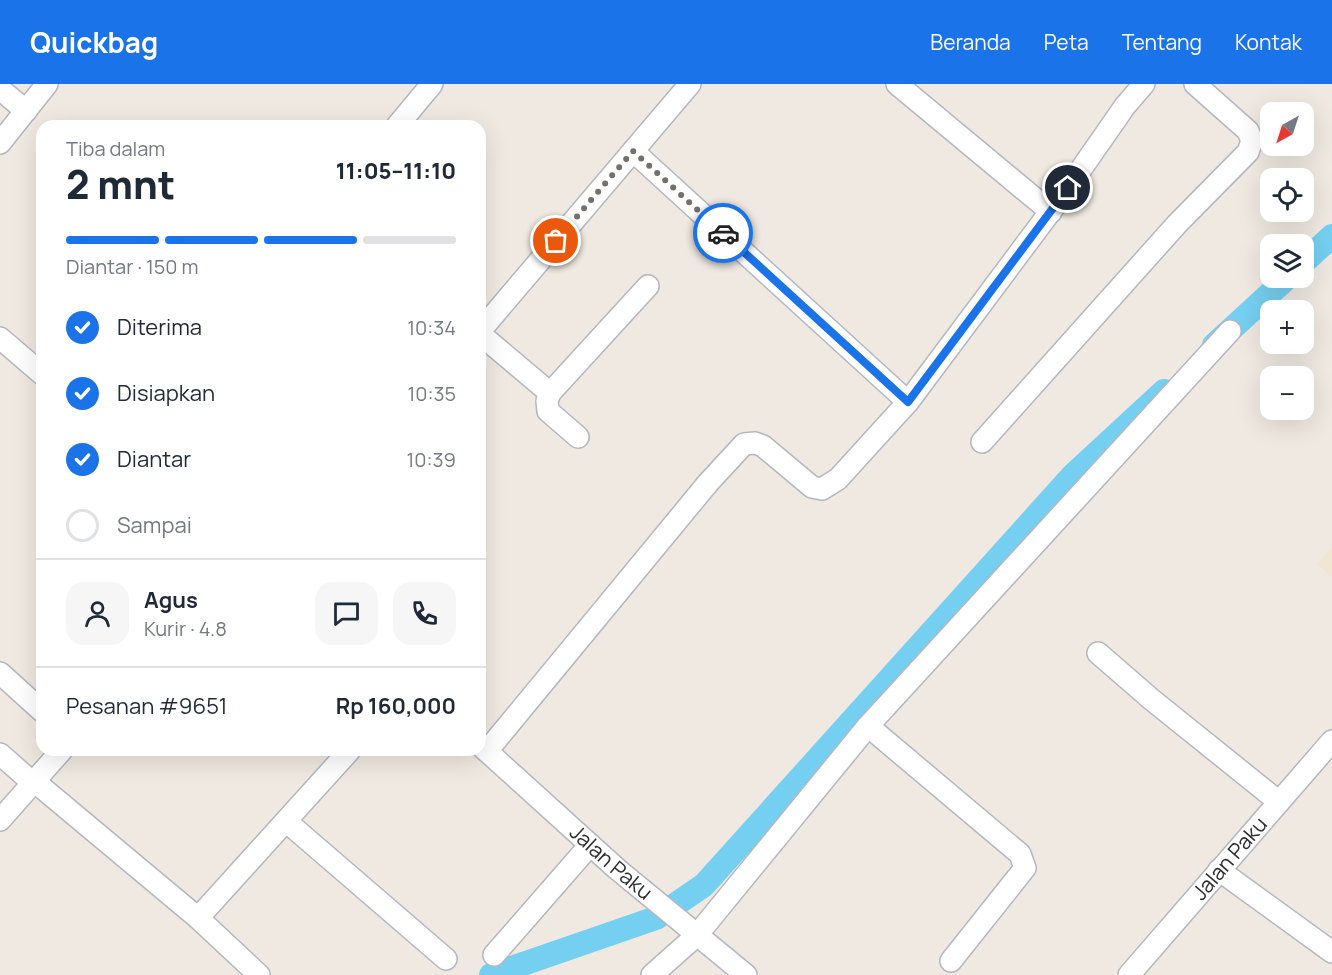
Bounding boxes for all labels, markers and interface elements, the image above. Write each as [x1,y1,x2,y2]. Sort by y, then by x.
text: Quickbag [30,23,158,61]
text: Beranda [930,28,1011,56]
text: Peta [1044,28,1089,56]
text: Tentang [1122,28,1202,56]
text: Kontak [1235,28,1302,56]
north arrow [1260,102,1314,156]
map controls [1260,102,1314,420]
text: Tiba dalam [66,135,165,162]
text: 11:05–11:10 [336,156,456,186]
text: 2 mnt [66,157,175,211]
pin [1042,162,1093,213]
button: locate [1260,168,1314,222]
icon: home [1051,171,1084,204]
courier [693,203,753,263]
pin [530,215,581,266]
icon: car [707,217,740,250]
icon: bag [539,224,572,257]
button: layers [1260,234,1314,288]
text: Diantar · 150 m [66,253,198,280]
button: + [1260,300,1314,354]
icon: check [66,311,99,344]
text: Diterima [117,312,202,342]
text: 10:34 [407,314,456,341]
button: − [1260,366,1314,420]
icon: check [66,377,99,410]
text: Disiapkan [117,378,215,408]
text: 10:35 [407,380,456,407]
icon: check [66,443,99,476]
text: Diantar [117,444,191,474]
text: 10:39 [407,446,456,473]
text: Sampai [117,510,192,540]
button: person [66,582,129,645]
button: chat [315,582,378,645]
button: phone [393,582,456,645]
text: Agus [144,585,198,615]
text: Kurir · 4.8 [144,615,227,642]
text: Pesanan #9651 [66,691,227,721]
text: Rp 160,000 [336,691,456,721]
street label: Jalan Paku [1185,811,1273,906]
street label: Jalan Paku [564,818,659,906]

